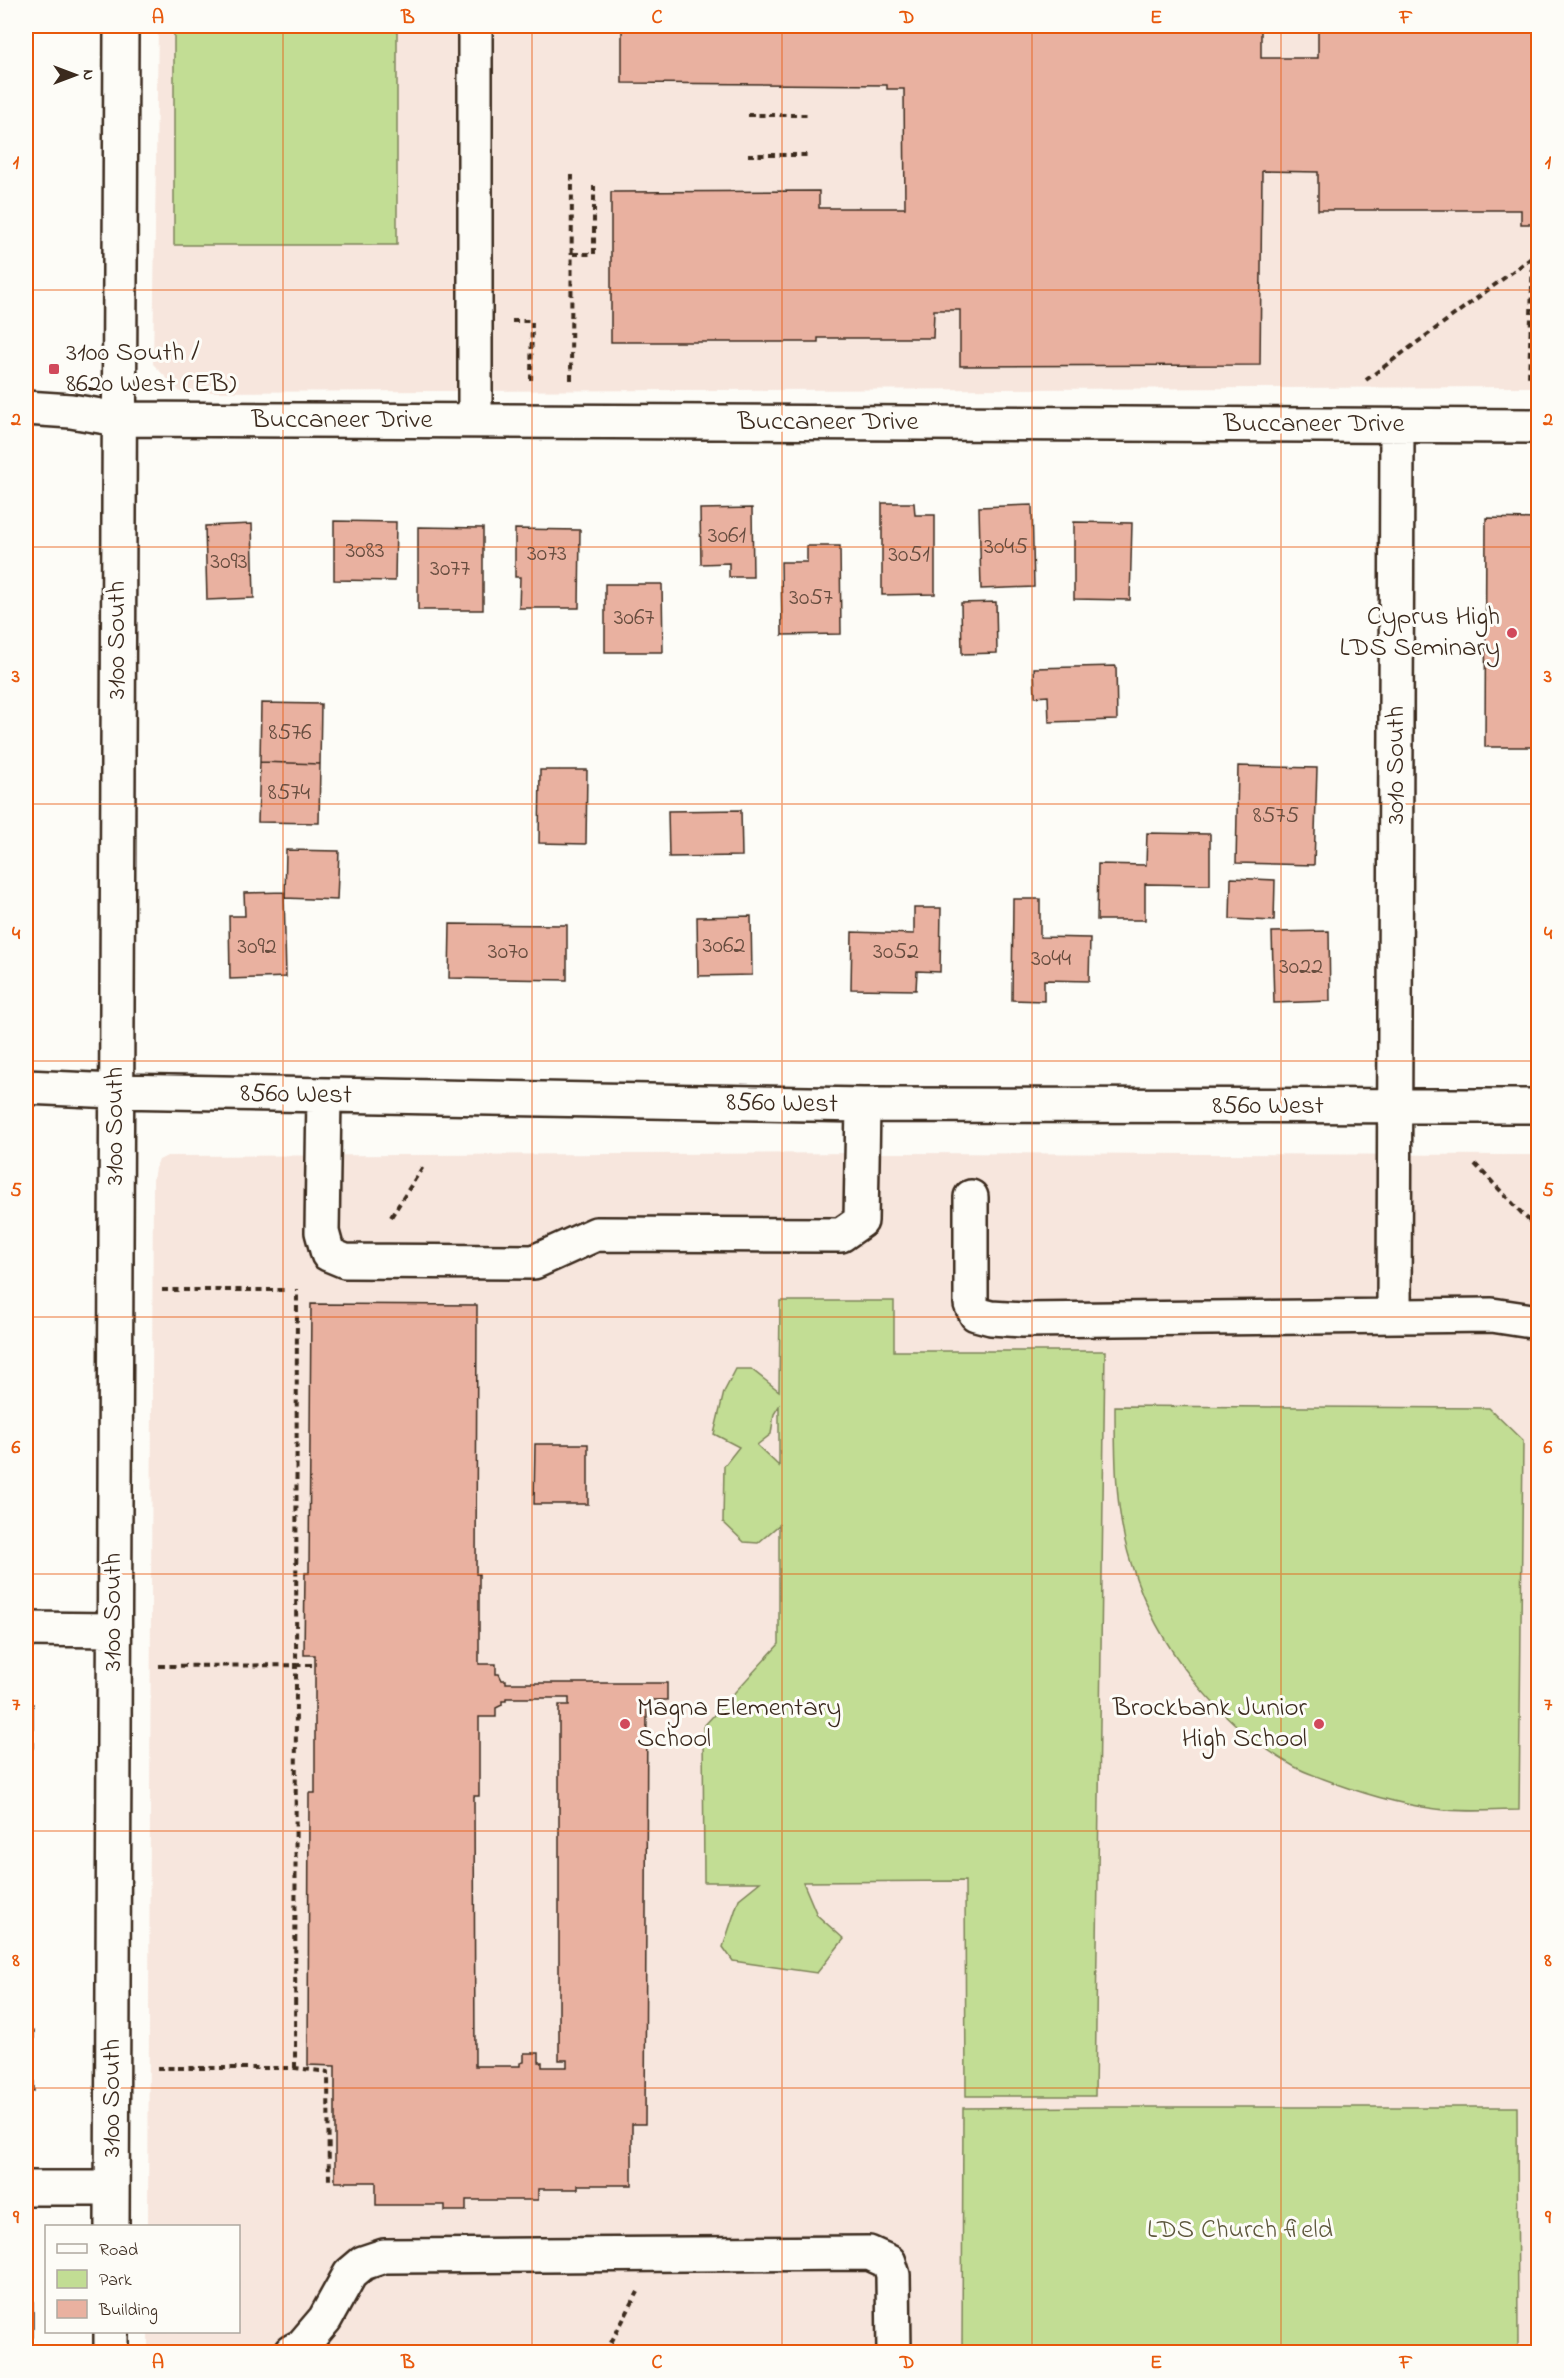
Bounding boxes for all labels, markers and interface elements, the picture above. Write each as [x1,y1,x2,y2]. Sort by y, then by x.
text: A [152,4,164,33]
text: B [400,4,415,33]
text: C [652,4,663,33]
text: D [899,4,914,33]
text: E [1150,4,1162,33]
text: F [1399,4,1413,33]
north arrow [45,45,105,105]
text: N [76,70,100,81]
text: 1 [13,149,20,178]
text: 1 [1545,149,1552,178]
place label: 3100 South / 8620 West (EB) [66,334,236,404]
marker: 3100 South / 8620 West (EB) [47,362,61,376]
street label: Buccaneer Drive [250,401,433,440]
street label: Buccaneer Drive [736,403,919,442]
street label: Buccaneer Drive [1222,405,1405,444]
text: 2 [10,406,21,435]
text: 2 [1542,406,1553,435]
house number: 3061 [708,519,747,554]
house number: 3045 [984,530,1028,565]
house number: 3083 [345,534,385,569]
house number: 3073 [527,537,567,572]
house number: 3051 [888,538,930,573]
house number: 3093 [210,545,248,580]
house number: 3077 [430,552,470,587]
street label: 3100 South [98,581,137,699]
house number: 3057 [789,581,833,616]
place label: Cyprus High LDS Seminary [1340,598,1500,668]
house number: 3067 [614,601,654,636]
marker: Cyprus High LDS Seminary [1505,626,1519,640]
text: 3 [11,663,20,692]
text: 3 [1543,663,1552,692]
street label: 3010 South [1377,706,1416,824]
house number: 8576 [268,716,312,751]
house number: 8574 [268,776,310,811]
house number: 8575 [1253,799,1299,834]
text: 4 [12,920,21,949]
text: 4 [1544,920,1553,949]
house number: 3062 [703,929,745,964]
house number: 3092 [237,930,277,965]
house number: 3070 [488,935,528,970]
house number: 3052 [873,935,919,970]
house number: 3044 [1031,942,1071,977]
house number: 3022 [1279,950,1323,985]
street label: 3100 South [96,1067,135,1185]
street label: 8560 West [240,1075,352,1115]
street label: 8560 West [726,1084,838,1124]
street label: 8560 West [1212,1087,1324,1126]
text: 5 [10,1177,22,1206]
text: 5 [1542,1177,1554,1206]
text: 6 [12,1434,21,1463]
text: 6 [1544,1434,1553,1463]
street label: 3100 South [94,1553,133,1671]
place label: Magna Elementary School [637,1689,841,1759]
place label: Brockbank Junior High School [1112,1689,1308,1759]
text: 7 [12,1691,21,1720]
text: 7 [1544,1691,1553,1720]
marker: Magna Elementary School [618,1717,632,1731]
marker: Brockbank Junior High School [1312,1717,1326,1731]
text: 8 [11,1947,20,1976]
text: 8 [1543,1947,1552,1976]
street label: 3100 South [93,2039,132,2157]
text: 9 [12,2204,20,2233]
text: 9 [1544,2204,1552,2233]
park label: LDS Church field [1147,2211,1333,2250]
legend [45,2225,240,2333]
text: Road [99,2238,138,2264]
text: Park [99,2268,132,2294]
text: Building [98,2298,158,2325]
text: A [152,2349,164,2378]
text: B [400,2349,415,2378]
text: C [652,2349,663,2378]
text: D [899,2349,914,2378]
text: E [1150,2349,1162,2378]
text: F [1399,2349,1413,2378]

